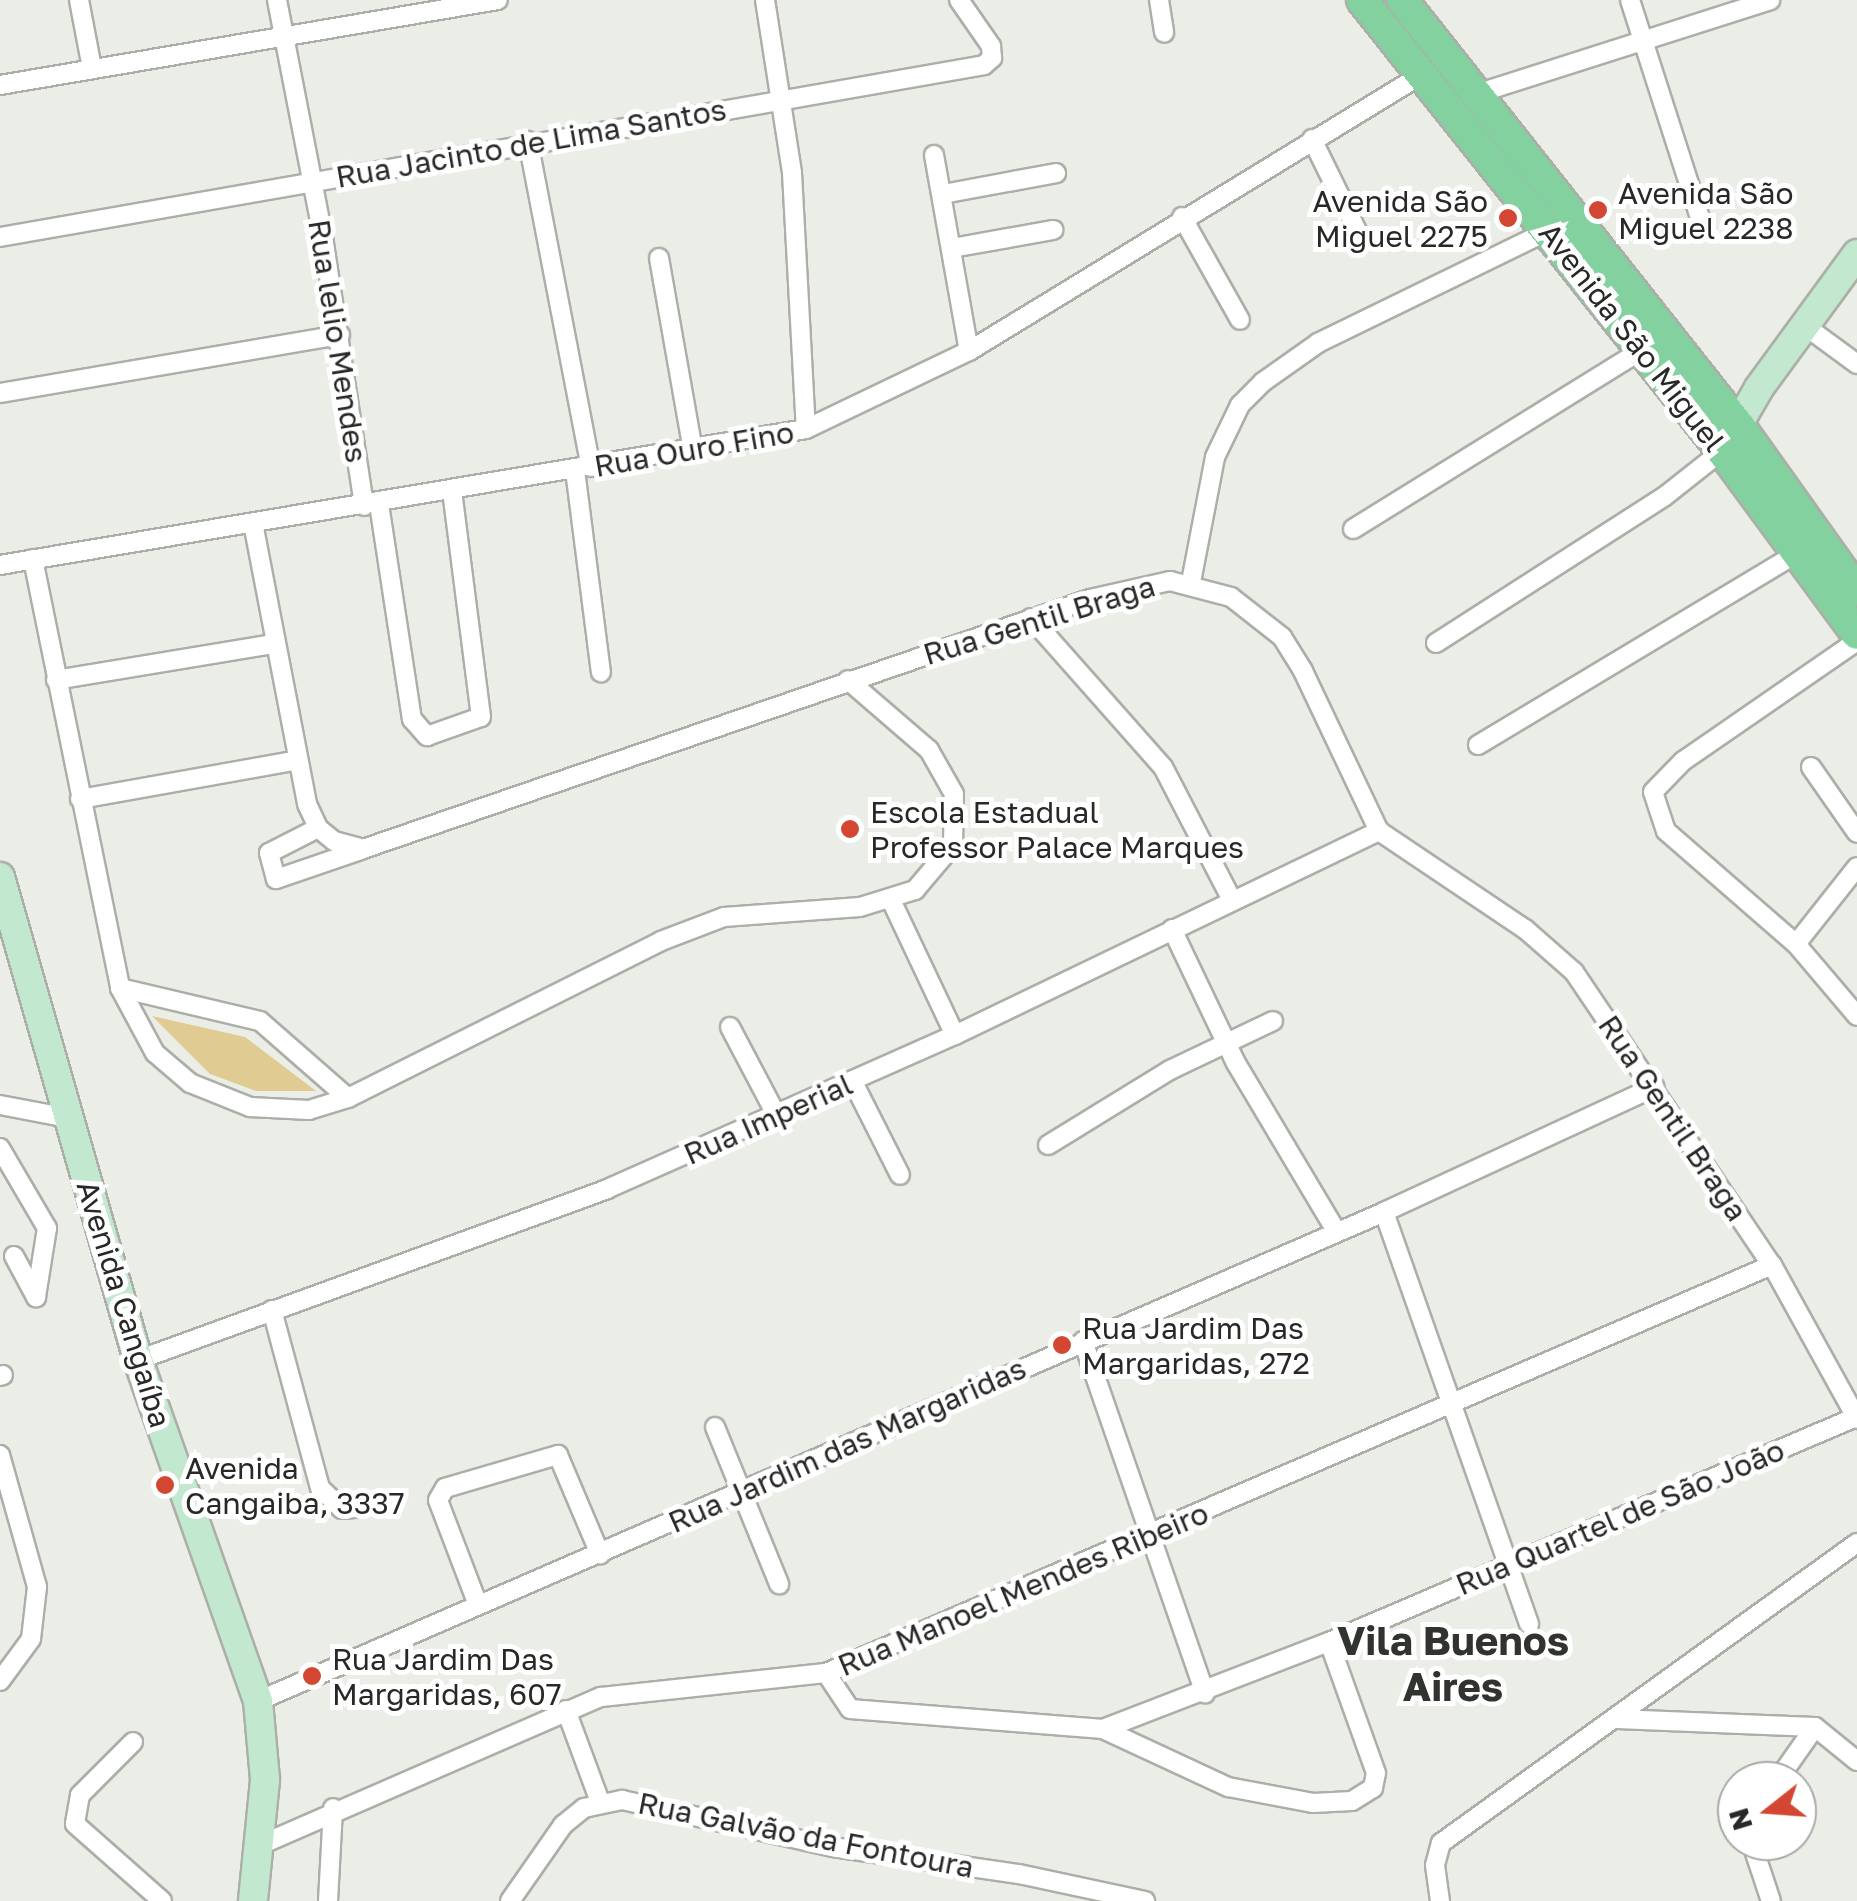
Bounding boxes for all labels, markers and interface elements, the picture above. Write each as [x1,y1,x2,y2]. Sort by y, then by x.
street label: Rua Jacinto de Lima Santos [333,91,729,195]
place label: Avenida São Miguel 2238 [1618,175,1794,246]
place label: Avenida São Miguel 2275 [1313,183,1488,254]
marker: Avenida São Miguel 2238 [1587,199,1609,221]
marker: Avenida São Miguel 2275 [1497,207,1519,229]
street label: Avenida São Miguel [1532,215,1732,459]
street label: Rua lelio Mendes [301,217,375,465]
street label: Rua Ouro Fino [591,414,797,484]
street label: Rua Gentil Braga [919,568,1159,672]
place label: Escola Estadual Professor Palace Marques [870,794,1244,864]
marker: Escola Estadual Professor Palace Marques [839,818,861,840]
street label: Rua Gentil Braga [1591,1008,1755,1228]
street label: Rua Imperial [678,1066,858,1172]
street label: Avenida Cangaíba [69,1176,179,1432]
place label: Rua Jardim Das Margaridas, 272 [1082,1310,1310,1380]
marker: Rua Jardim Das Margaridas, 272 [1051,1334,1073,1356]
street label: Rua Jardim das Margaridas [663,1350,1031,1540]
street label: Rua Quartel de São João [1450,1431,1790,1603]
place label: Avenida Cangaiba, 3337 [185,1450,405,1520]
marker: Avenida Cangaiba, 3337 [154,1474,176,1496]
street label: Rua Manoel Mendes Ribeiro [832,1495,1214,1683]
district label: Vila Buenos Aires [1337,1616,1569,1710]
place label: Rua Jardim Das Margaridas, 607 [332,1641,562,1712]
marker: Rua Jardim Das Margaridas, 607 [301,1665,323,1687]
north arrow [1717,1761,1817,1861]
street label: Rua Galvão da Fontoura [635,1785,977,1885]
text: N [1721,1804,1759,1834]

